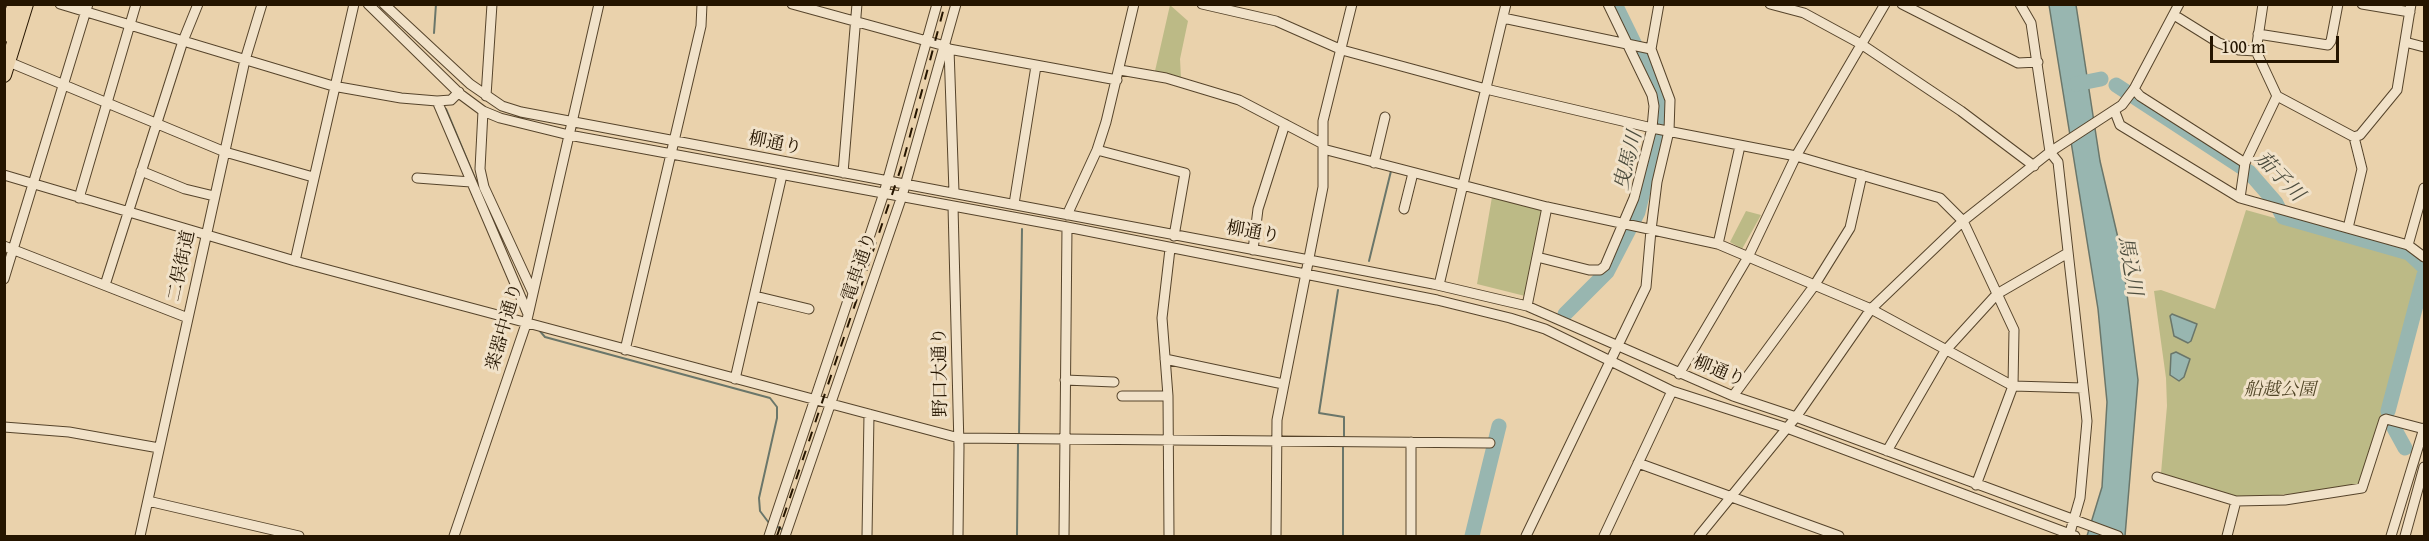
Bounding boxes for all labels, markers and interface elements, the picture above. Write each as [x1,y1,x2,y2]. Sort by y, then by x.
scale bar [2213,24,2342,62]
text: 100 m [2221,33,2266,60]
street label: 柳通り [746,128,804,160]
water label: 曳馬川 [1610,129,1648,193]
water label: 茄子川 [2250,147,2308,207]
street label: 柳通り [1225,218,1281,248]
street label: 二俣街道 [164,229,200,303]
street label: 電車通り [838,229,882,305]
water label: 馬込川 [2112,234,2146,298]
street label: 楽器中通り [482,281,528,373]
street label: 野口大通り [929,327,953,417]
street label: 柳通り [1690,352,1748,392]
park label: 船越公園 [2244,379,2316,401]

